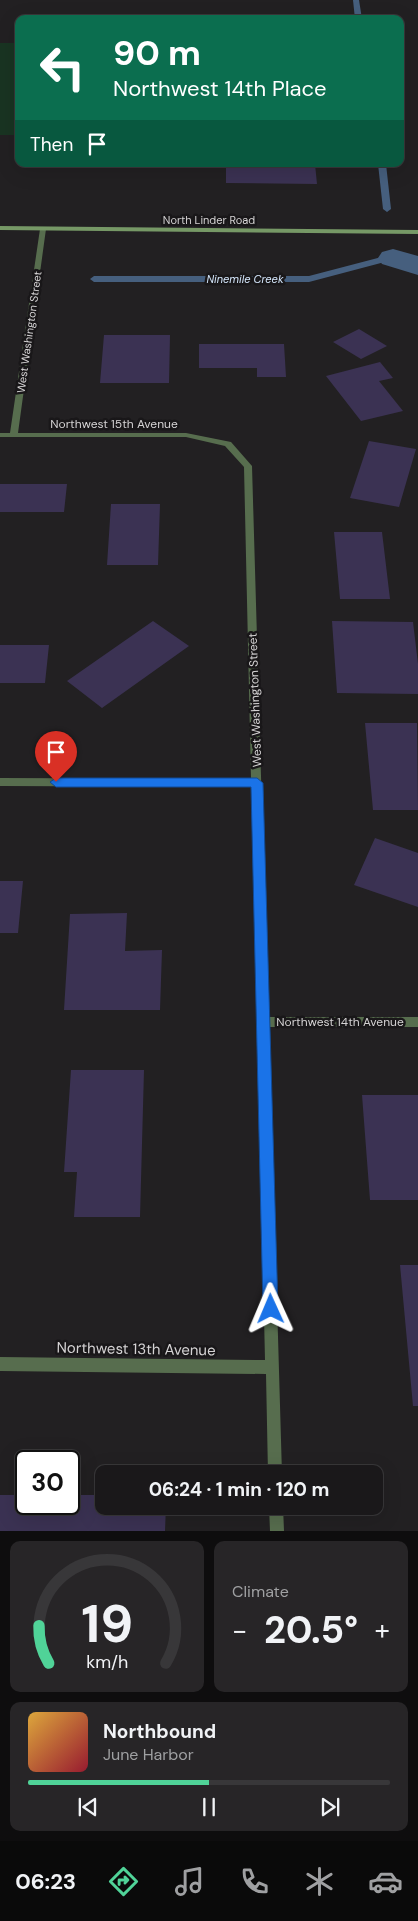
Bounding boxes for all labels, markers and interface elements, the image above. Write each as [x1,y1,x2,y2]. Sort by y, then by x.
text: 90 m [113,30,201,76]
icon: left [30,35,95,100]
text: Northwest 14th Place [113,74,327,103]
icon: arrive [83,130,111,158]
text: Then [30,132,73,157]
street label: North Linder Road [163,213,255,227]
street label: West Washington Street [14,270,44,394]
water label: Ninemile Creek [206,272,284,286]
street label: Northwest 15th Avenue [50,416,178,432]
street label: West Washington Street [245,632,265,767]
pin [35,731,77,782]
icon: arrive [42,738,70,766]
street label: Northwest 14th Avenue [276,1014,404,1030]
position arrow [244,1282,296,1334]
street label: Northwest 13th Avenue [56,1338,216,1360]
speed limit sign: 30 [15,1450,80,1515]
text: 06:24 · 1 min · 120 m [149,1477,329,1502]
text: Climate [232,1581,289,1602]
text: 19 [81,1590,133,1658]
text: 20.5° [264,1605,358,1655]
text: − [232,1612,247,1649]
text: + [375,1612,390,1649]
text: km/h [86,1650,128,1674]
text: Northbound [103,1719,216,1744]
text: June Harbor [103,1744,194,1765]
icon: previous [74,1793,102,1821]
icon: pause [195,1793,223,1821]
icon: next [316,1793,344,1821]
icon: directions [106,1864,141,1899]
icon: music [172,1864,207,1899]
icon: phone [237,1864,272,1899]
icon: climate [302,1864,337,1899]
icon: car [368,1864,403,1899]
text: 06:23 [15,1867,76,1896]

